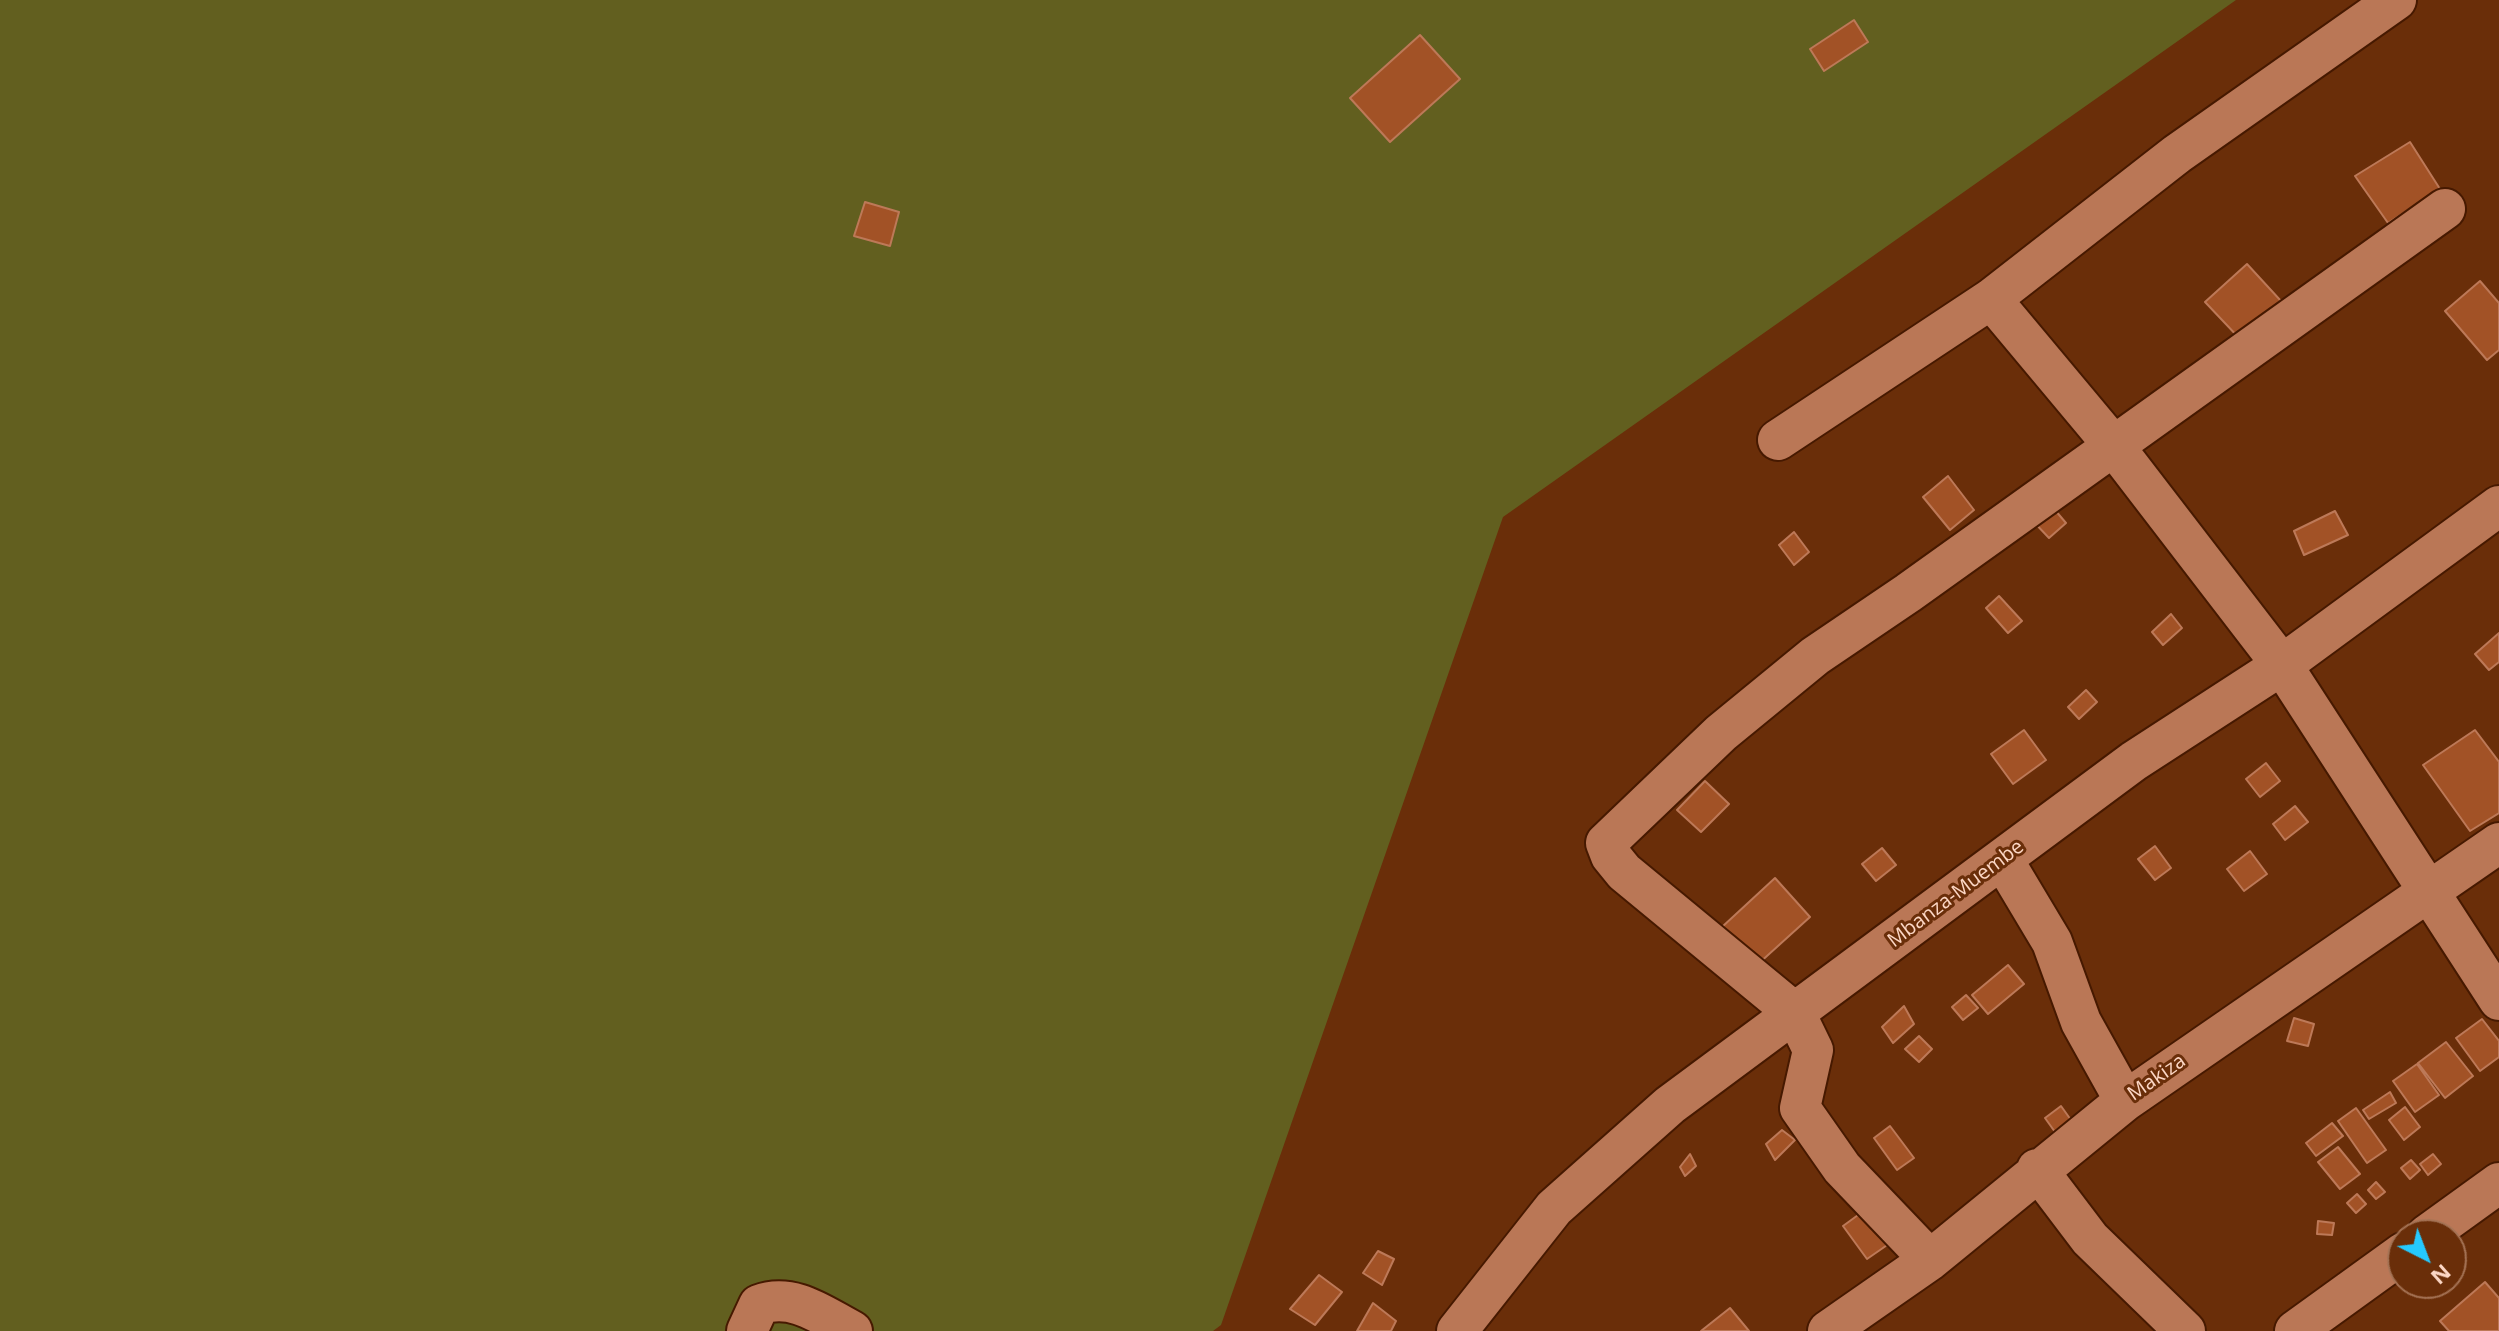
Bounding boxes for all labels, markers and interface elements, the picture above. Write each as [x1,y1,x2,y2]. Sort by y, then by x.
street label: Mbanza-Muembe [1883,835,2029,953]
street label: Makiza [2123,1049,2191,1107]
north arrow [2387,1219,2467,1299]
text: N [2425,1258,2458,1292]

